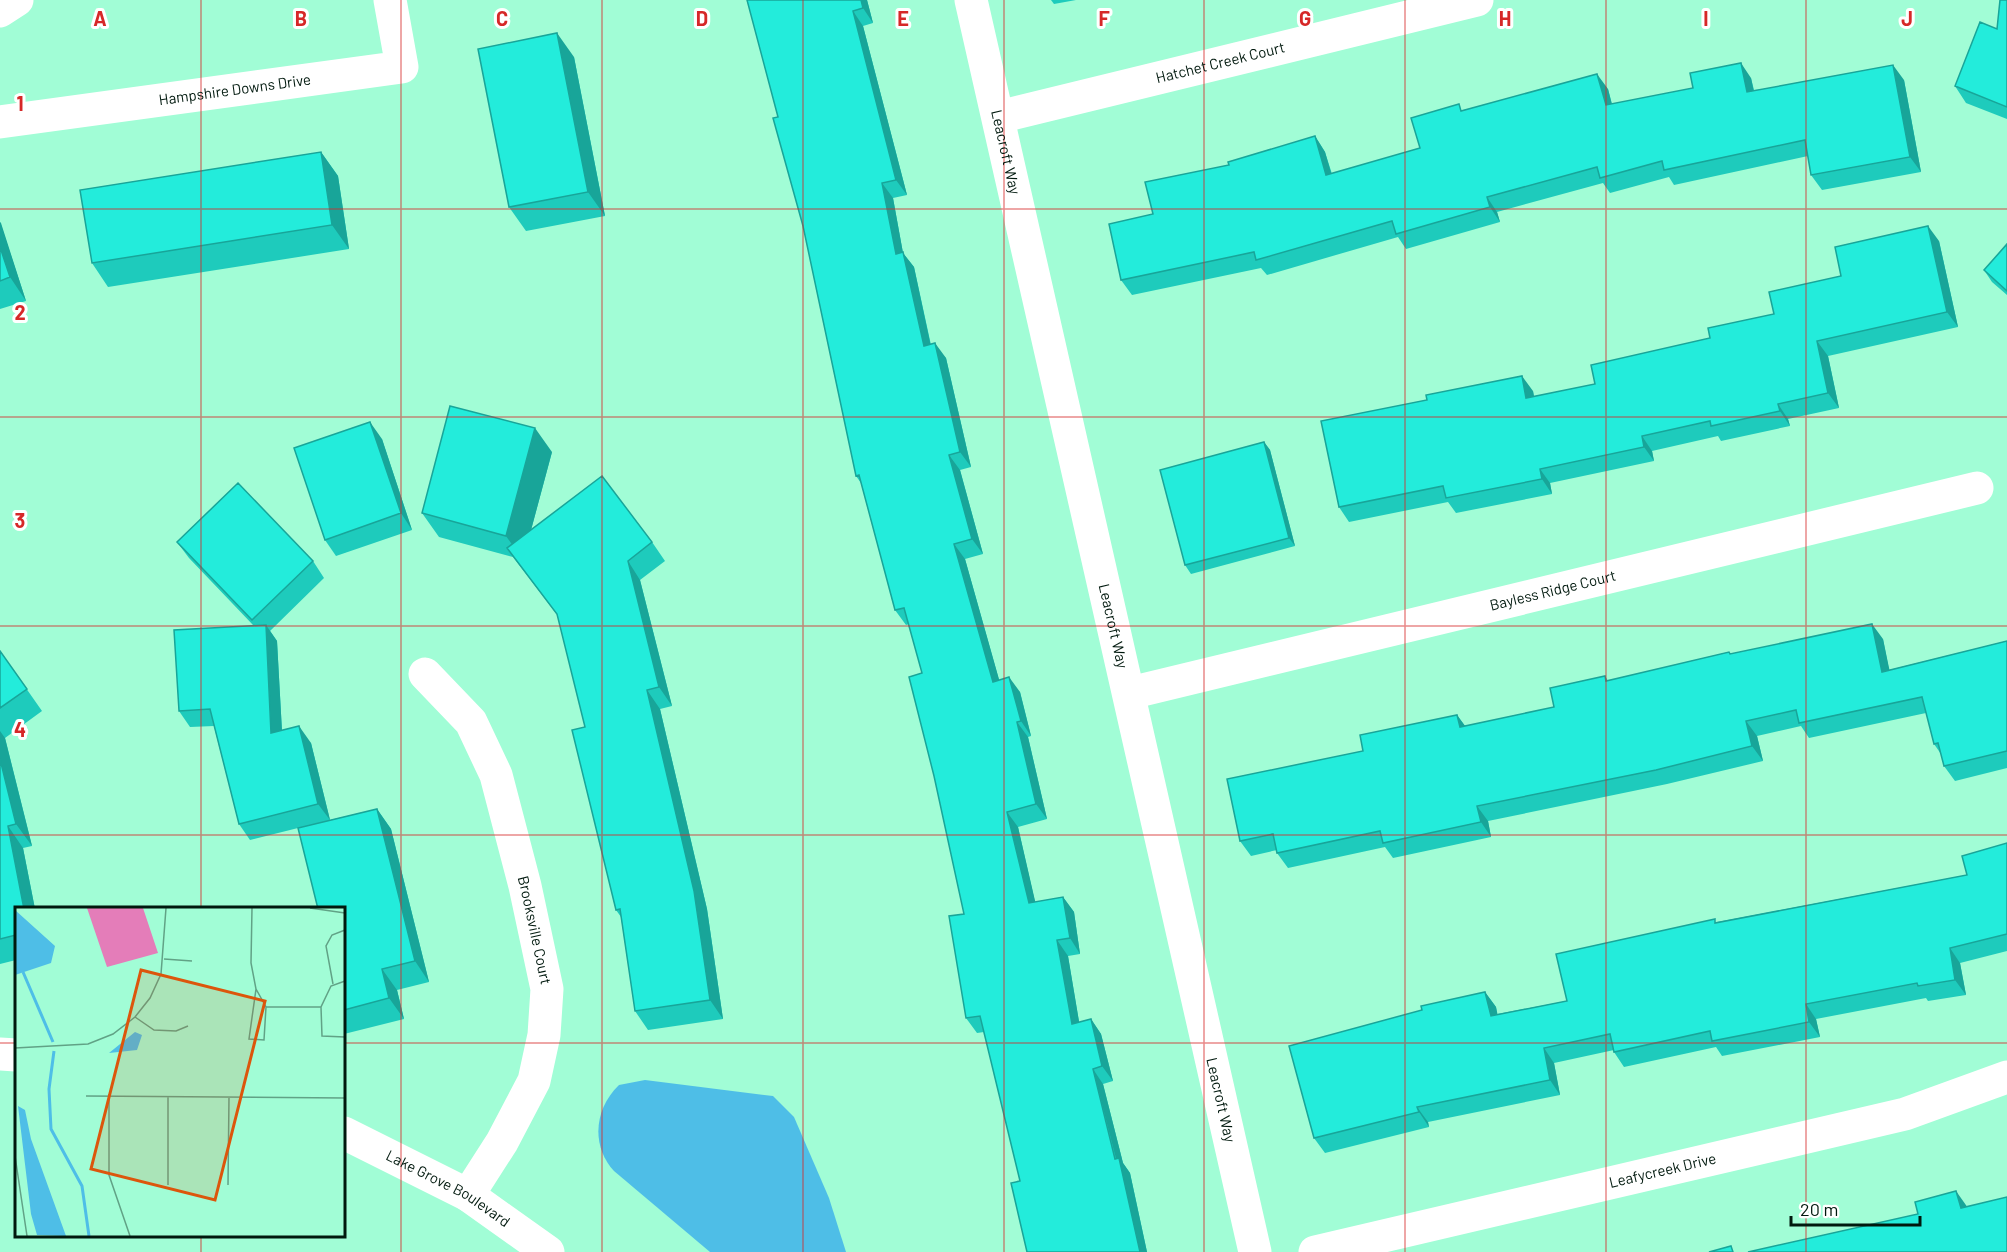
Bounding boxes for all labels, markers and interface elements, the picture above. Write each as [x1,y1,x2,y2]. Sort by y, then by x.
text: A [93,6,107,30]
text: B [295,6,307,30]
text: C [496,6,508,30]
text: D [696,6,708,30]
text: E [897,6,909,30]
text: F [1098,6,1110,30]
text: G [1299,6,1311,30]
text: H [1499,6,1511,30]
text: I [1703,6,1709,30]
text: J [1901,6,1913,30]
street label: Hatchet Creek Court [1154,37,1287,86]
street label: Hampshire Downs Drive [157,70,312,108]
text: 1 [16,91,24,115]
street label: Leacroft Way [988,108,1025,196]
text: 2 [14,300,26,324]
text: 3 [15,508,25,532]
street label: Bayless Ridge Court [1488,566,1617,614]
street label: Leacroft Way [1096,582,1132,670]
text: 4 [14,717,26,741]
street label: Brooksville Court [515,874,556,986]
inset map [15,907,345,1237]
street label: Leacroft Way [1203,1056,1240,1144]
street label: Lake Grove Boulevard [383,1146,514,1230]
street label: Leafycreek Drive [1607,1149,1718,1191]
scale bar [1791,1189,1920,1227]
text: 20 m [1800,1198,1838,1220]

